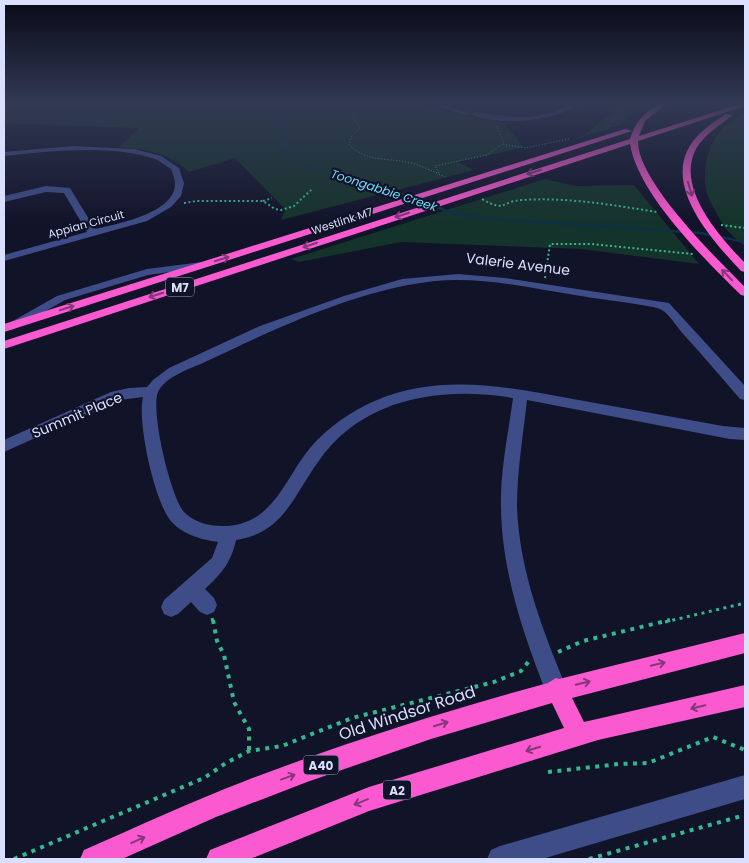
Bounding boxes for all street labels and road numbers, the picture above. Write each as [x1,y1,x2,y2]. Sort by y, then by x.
street label: Westlink M7 [309,204,375,238]
street label: Appian Circuit [46,206,126,242]
street label: Valerie Avenue [465,248,571,280]
road number: M7 [166,278,194,296]
street label: Summit Place [29,387,126,443]
street label: Old Windsor Road [336,680,478,746]
road number: A40 [304,756,338,774]
road number: A2 [383,780,411,800]

